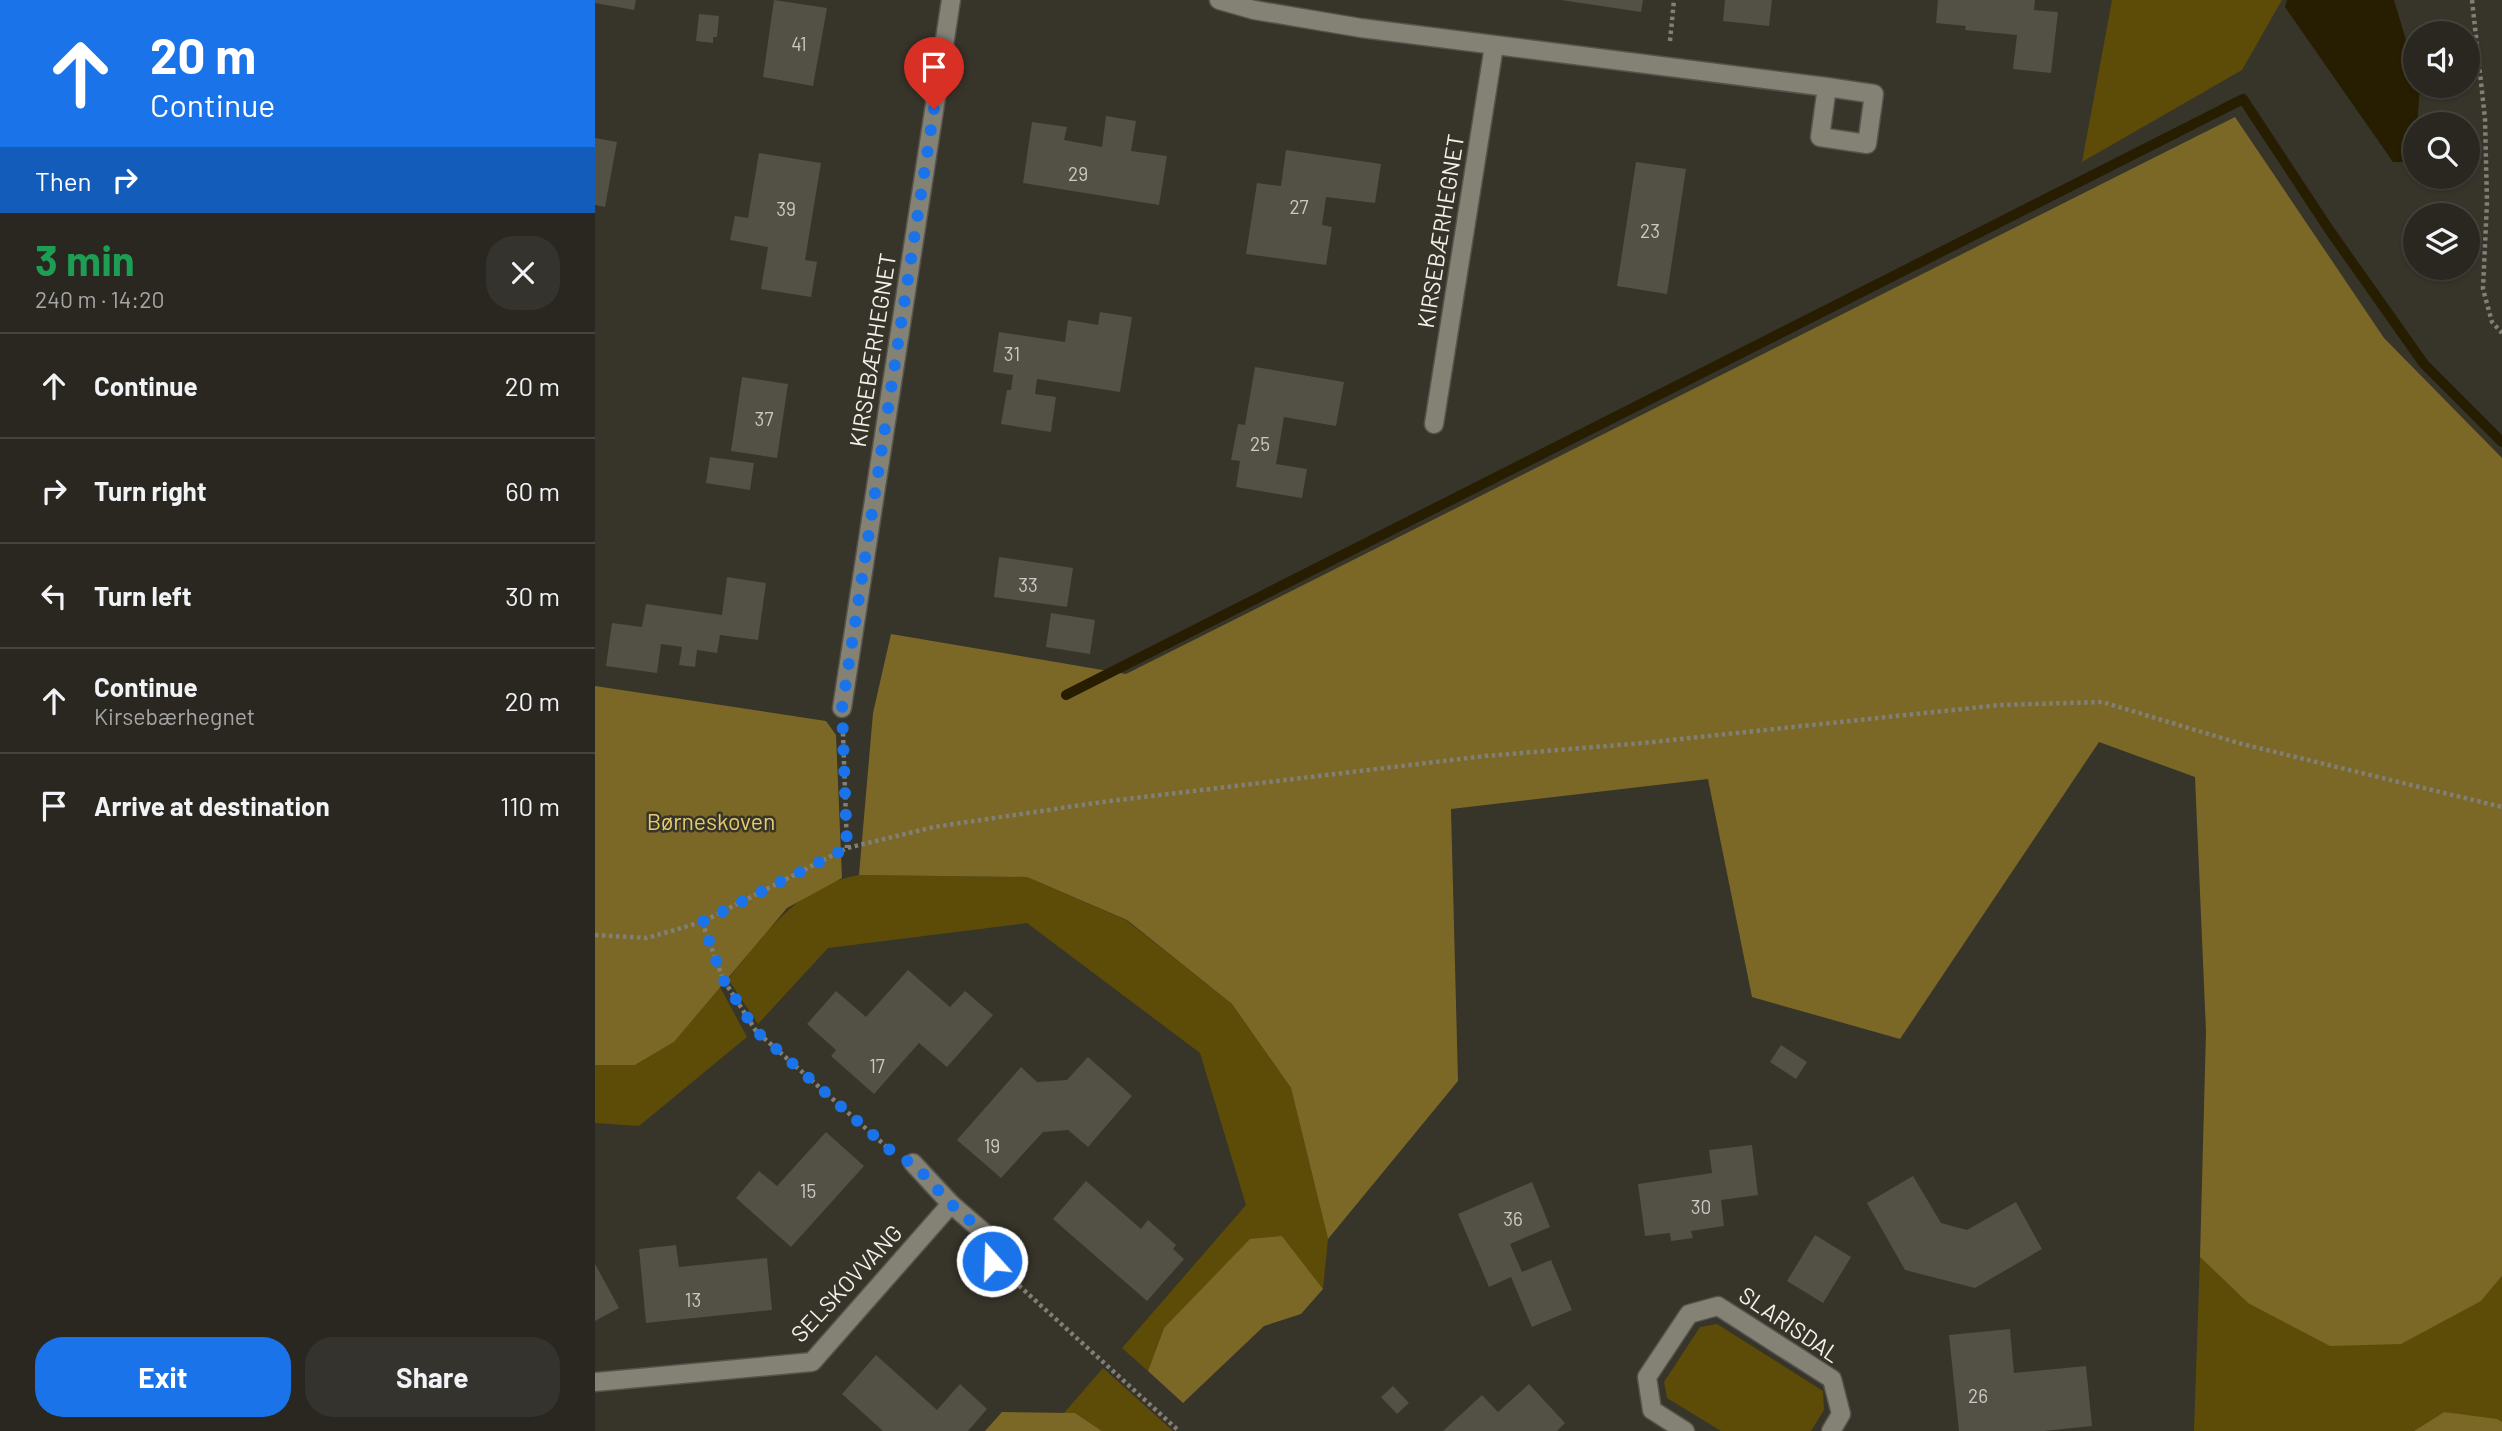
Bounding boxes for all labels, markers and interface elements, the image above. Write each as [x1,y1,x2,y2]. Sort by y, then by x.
map controls [2403,21,2480,280]
button: sound [2403,21,2480,98]
text: 20 m [150,25,256,84]
icon: ahead [35,28,126,119]
house number: 41 [791,32,807,55]
pin [904,37,964,109]
icon: arrive [915,48,953,86]
text: Continue [150,85,275,123]
button: search [2403,112,2480,189]
street label: KIRSEBÆRHEGNET [1411,132,1469,330]
icon: right [106,161,144,199]
house number: 29 [1068,162,1088,185]
text: Then [35,165,92,196]
house number: 27 [1289,195,1309,218]
house number: 39 [776,197,796,220]
button: layers [2403,203,2480,280]
house number: 23 [1640,219,1660,242]
text: 3 min [35,234,135,284]
button: close [486,236,560,310]
street label: KIRSEBÆRHEGNET [843,251,901,449]
text: 240 m · 14:20 [35,285,165,313]
house number: 31 [1004,342,1020,365]
icon: ahead [35,367,73,405]
text: Continue [94,370,198,401]
text: 20 m [505,370,560,401]
house number: 37 [755,407,773,430]
house number: 25 [1250,432,1270,455]
icon: right [35,472,73,510]
text: Turn right [94,475,207,506]
text: 60 m [505,475,560,506]
house number: 33 [1018,573,1038,596]
icon: left [35,577,73,615]
text: Turn left [94,580,192,611]
text: 30 m [505,580,560,611]
text: Continue [94,671,198,702]
icon: ahead [35,682,73,720]
text: 20 m [505,685,560,716]
text: Kirsebærhegnet [94,702,255,730]
icon: arrive [35,787,73,825]
text: Arrive at destination [94,790,330,821]
text: 110 m [500,790,560,821]
park label: Børneskoven [647,807,775,835]
house number: 17 [869,1054,885,1077]
house number: 19 [984,1134,1000,1157]
house number: 15 [800,1179,816,1202]
house number: 30 [1691,1195,1711,1218]
house number: 36 [1503,1207,1523,1230]
street label: SELSKOVVANG [784,1218,908,1348]
position arrow [955,1224,1029,1298]
street label: SLARISDAL [1734,1280,1846,1368]
house number: 13 [685,1288,701,1311]
button: Exit [35,1337,291,1417]
button: Share [305,1337,560,1417]
house number: 26 [1968,1384,1988,1407]

